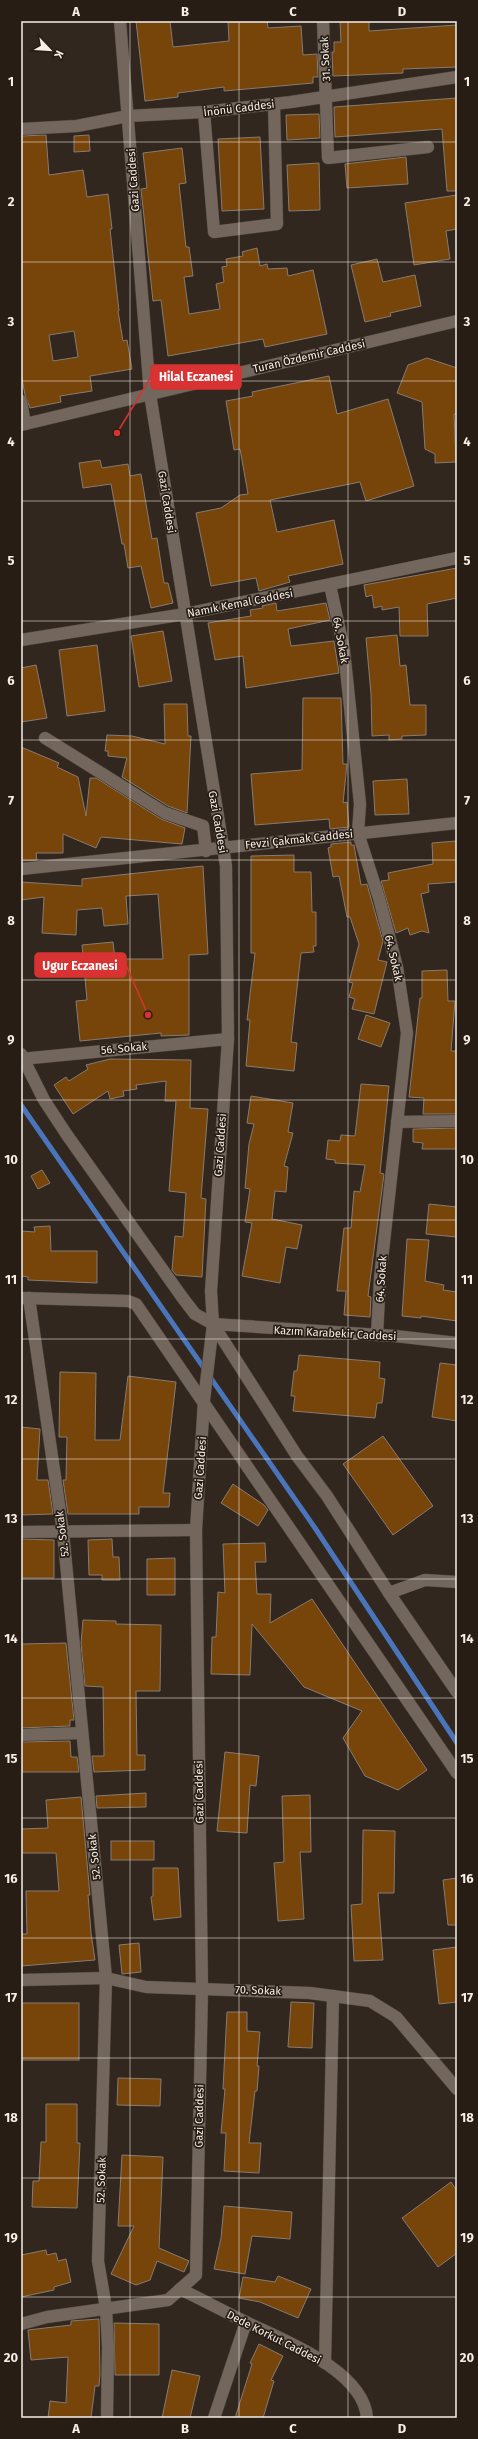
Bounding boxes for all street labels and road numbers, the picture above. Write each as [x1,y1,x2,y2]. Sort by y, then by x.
street label: 31. Sokak [318,36,333,82]
street label: İnönü Caddesi [203,97,275,119]
street label: Gazi Caddesi [125,148,142,212]
street label: Turan Özdemir Caddesi [252,336,366,376]
street label: Gazi Caddesi [155,470,178,534]
street label: Namık Kemal Caddesi [186,587,294,620]
street label: 64. Sokak [330,616,351,665]
street label: Gazi Caddesi [206,790,229,854]
street label: Fevzi Çakmak Caddesi [245,827,354,852]
street label: 64. Sokak [382,934,405,983]
street label: 56. Sokak [100,1040,148,1057]
street label: Gazi Caddesi [212,1113,229,1177]
street label: 64. Sokak [373,1255,390,1303]
street label: Kazım Karabekir Caddesi [273,1324,397,1343]
street label: Gazi Caddesi [192,1436,209,1500]
street label: 52. Sokak [53,1510,72,1558]
street label: Gazi Caddesi [192,1760,207,1824]
street label: 52. Sokak [86,1833,103,1880]
street label: 70. Sokak [235,1983,282,1998]
street label: Gazi Caddesi [192,2084,207,2148]
street label: 52. Sokak [94,2157,109,2203]
street label: Dede Korkut Caddesi [225,2308,323,2367]

